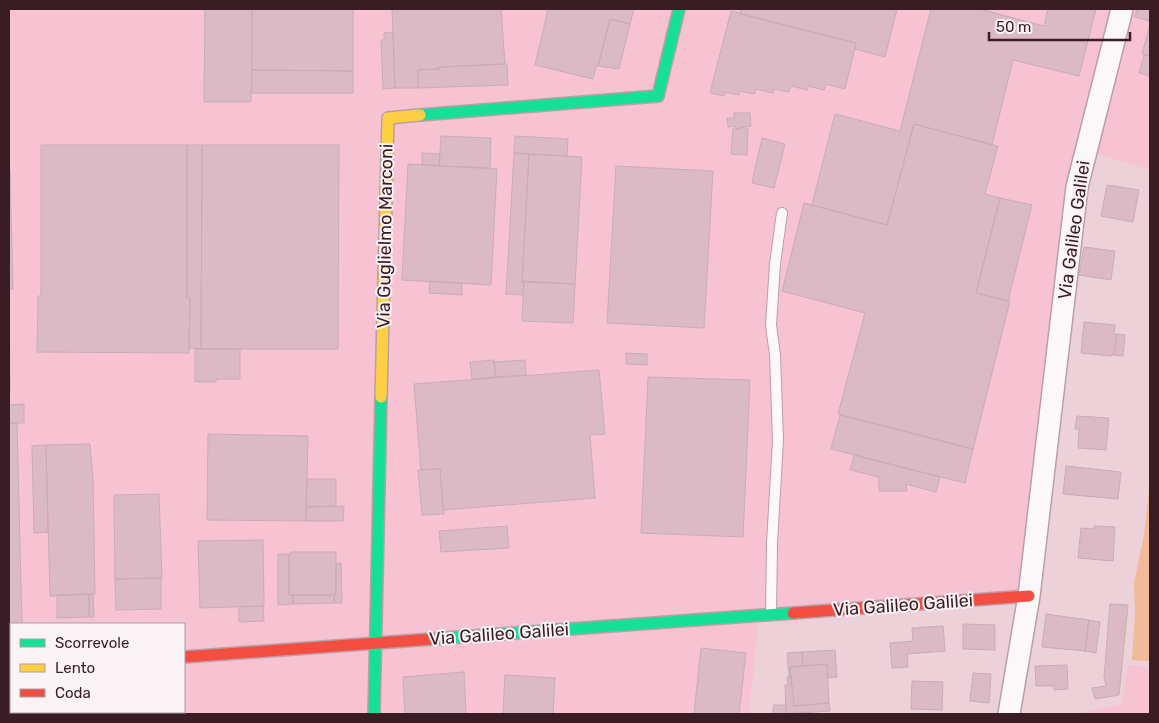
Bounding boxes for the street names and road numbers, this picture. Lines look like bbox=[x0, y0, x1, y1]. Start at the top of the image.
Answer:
street label: Via Guglielmo Marconi bbox=[372, 144, 398, 328]
street label: Via Galileo Galilei bbox=[1053, 159, 1095, 301]
street label: Via Galileo Galilei bbox=[832, 589, 974, 621]
street label: Via Galileo Galilei bbox=[428, 618, 570, 650]

